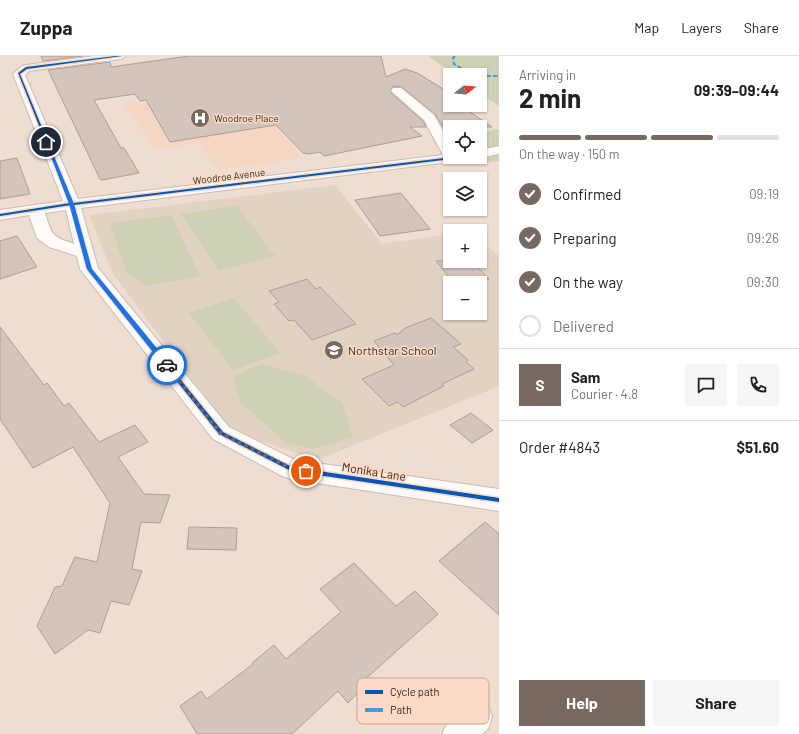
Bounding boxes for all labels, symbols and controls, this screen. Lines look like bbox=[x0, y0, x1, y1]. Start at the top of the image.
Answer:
text: Zuppa bbox=[20, 16, 73, 39]
text: Map bbox=[634, 19, 659, 36]
text: Layers bbox=[681, 19, 722, 36]
text: Share bbox=[744, 19, 779, 36]
text: Arriving in bbox=[519, 67, 576, 83]
north arrow bbox=[443, 68, 487, 112]
map controls bbox=[443, 68, 487, 320]
text: 09:39–09:44 bbox=[694, 81, 779, 99]
text: 2 min bbox=[519, 82, 581, 113]
hospital icon: Woodroe Place bbox=[189, 107, 211, 129]
place label: Woodroe Place bbox=[214, 112, 279, 124]
button: locate bbox=[443, 120, 487, 164]
pin bbox=[29, 125, 63, 159]
icon: home bbox=[35, 131, 57, 153]
text: On the way · 150 m bbox=[519, 146, 620, 162]
street label: Woodroe Avenue bbox=[192, 166, 266, 186]
button: layers bbox=[443, 172, 487, 216]
icon: check bbox=[519, 183, 541, 205]
text: Confirmed bbox=[553, 185, 621, 203]
text: 09:19 bbox=[749, 186, 779, 202]
button: + bbox=[443, 224, 487, 268]
icon: check bbox=[519, 227, 541, 249]
text: Preparing bbox=[553, 229, 617, 247]
text: 09:26 bbox=[747, 230, 779, 246]
icon: check bbox=[519, 271, 541, 293]
text: On the way bbox=[553, 273, 623, 291]
text: 09:30 bbox=[746, 274, 779, 290]
button: − bbox=[443, 276, 487, 320]
text: Delivered bbox=[553, 317, 614, 335]
school or university icon: Northstar School bbox=[323, 339, 345, 361]
place label: Northstar School bbox=[348, 343, 437, 357]
courier bbox=[147, 345, 187, 385]
icon: car bbox=[156, 354, 178, 376]
button: chat bbox=[685, 364, 727, 406]
button: phone bbox=[737, 364, 779, 406]
text: Sam bbox=[571, 368, 600, 386]
text: S bbox=[536, 376, 544, 394]
text: Courier · 4.8 bbox=[571, 386, 638, 402]
text: Order #4843 bbox=[519, 438, 600, 456]
text: $51.60 bbox=[737, 438, 779, 456]
pin bbox=[289, 454, 323, 488]
street label: Monika Lane bbox=[341, 459, 407, 483]
icon: bag bbox=[295, 460, 317, 482]
legend bbox=[357, 678, 489, 724]
button: Help bbox=[519, 680, 645, 726]
button: Share bbox=[653, 680, 779, 726]
text: Cycle path bbox=[390, 685, 440, 698]
text: Path bbox=[390, 703, 412, 716]

